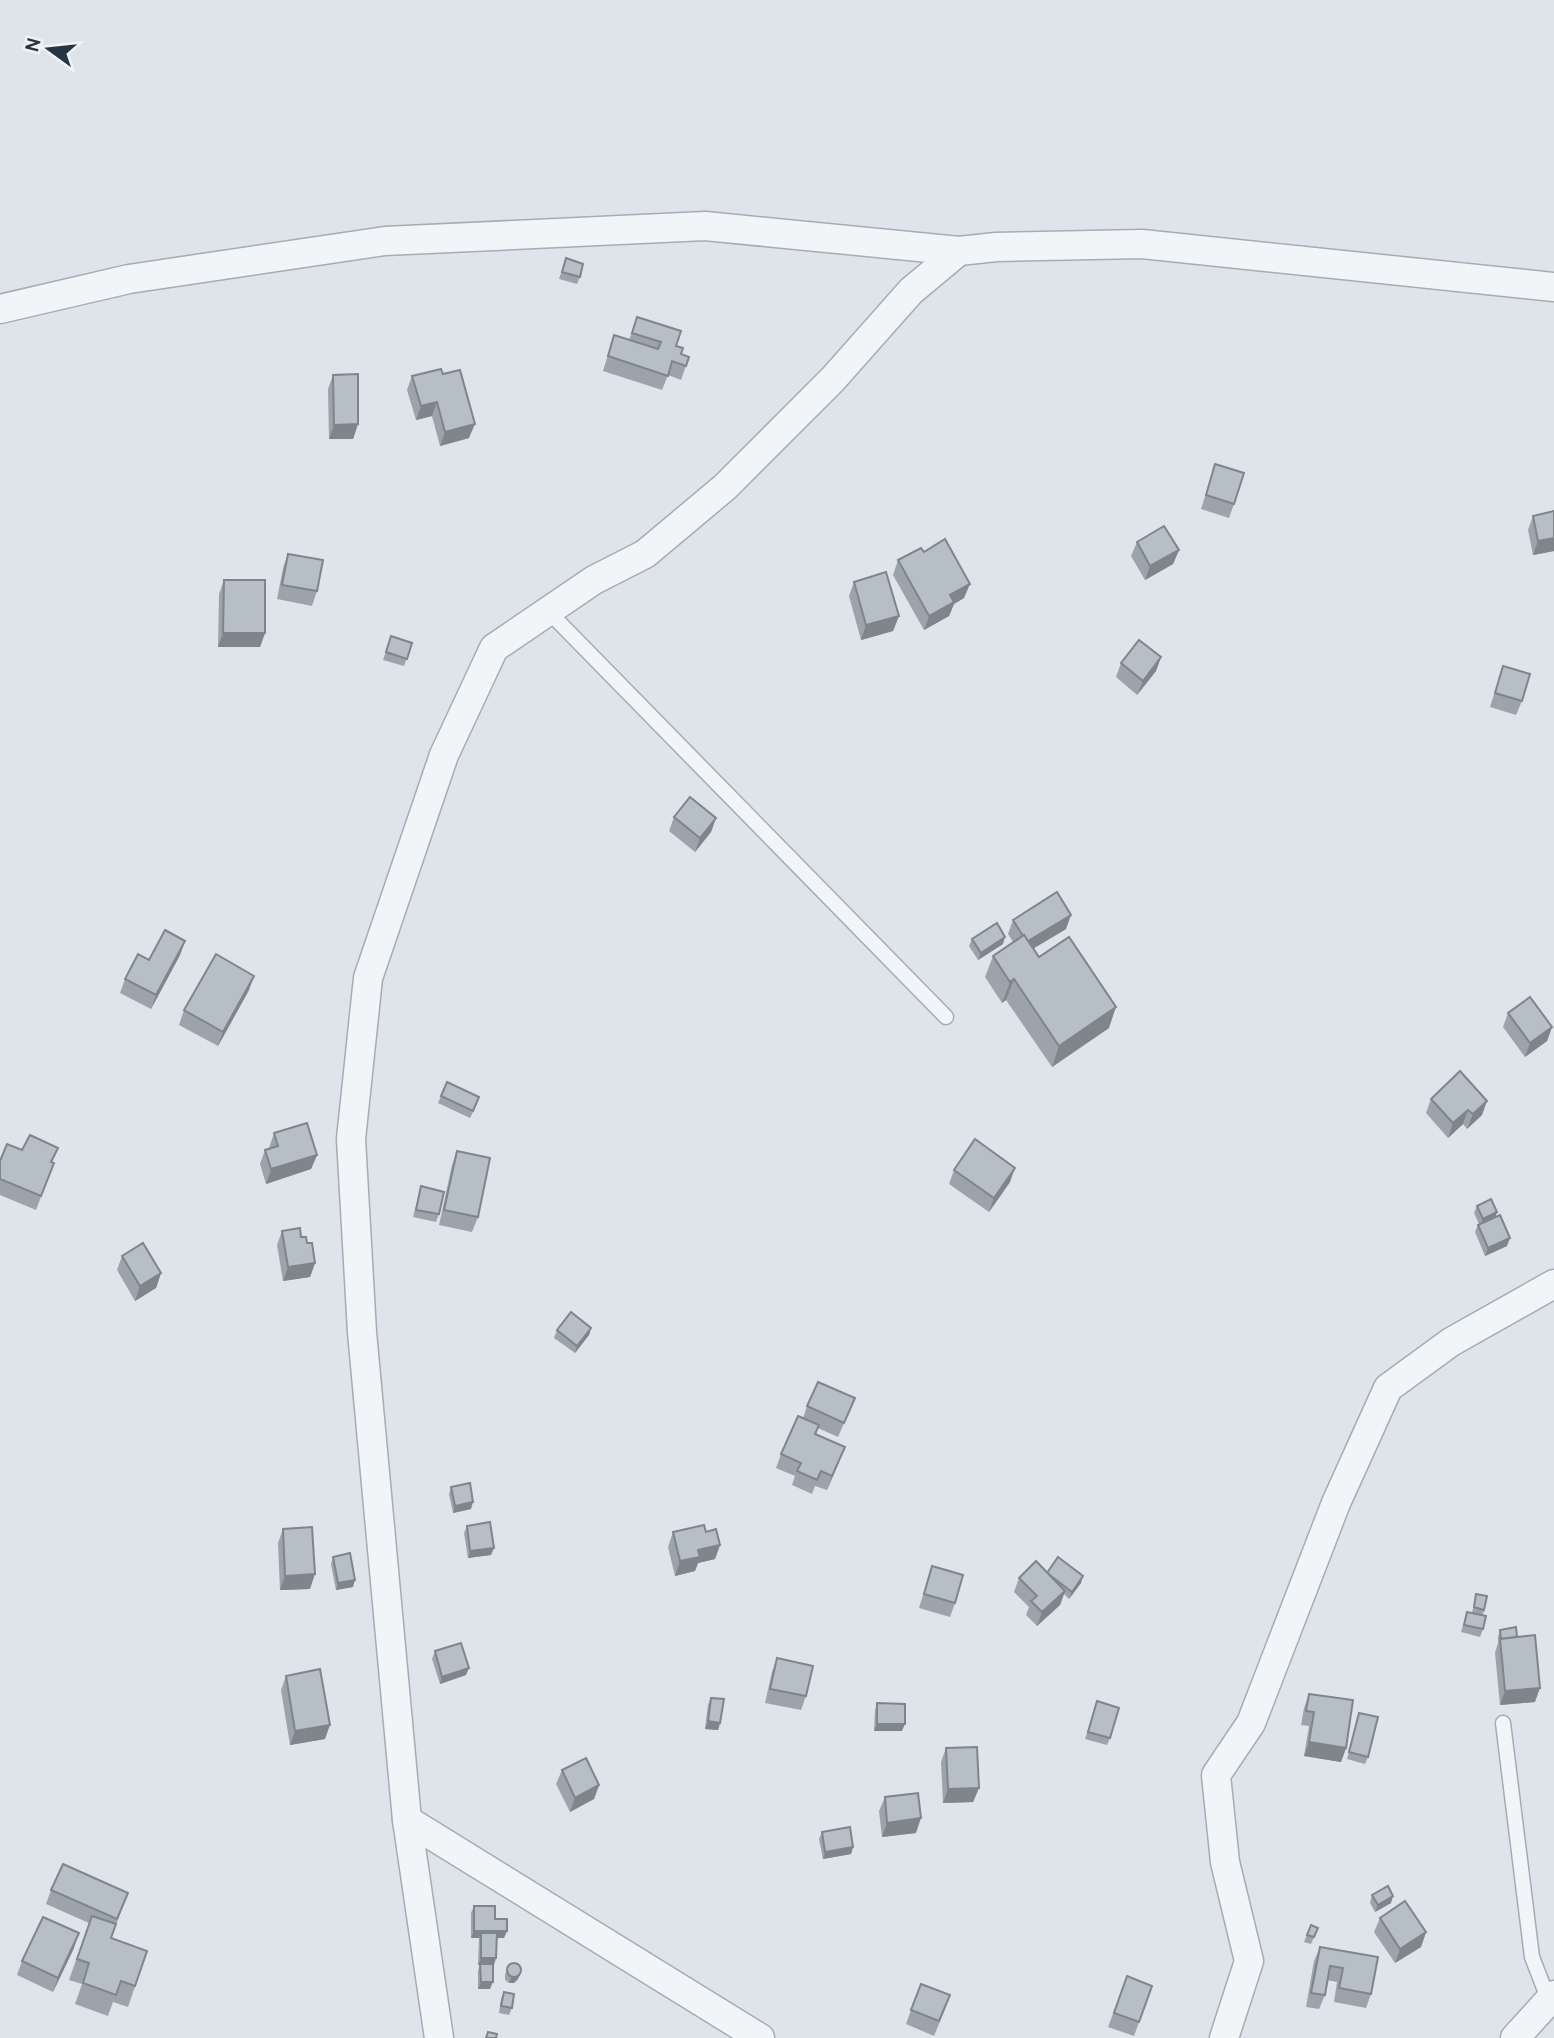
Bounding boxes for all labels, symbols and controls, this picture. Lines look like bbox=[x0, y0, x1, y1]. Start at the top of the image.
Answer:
north arrow bbox=[14, 14, 84, 84]
text: N bbox=[20, 35, 46, 54]

